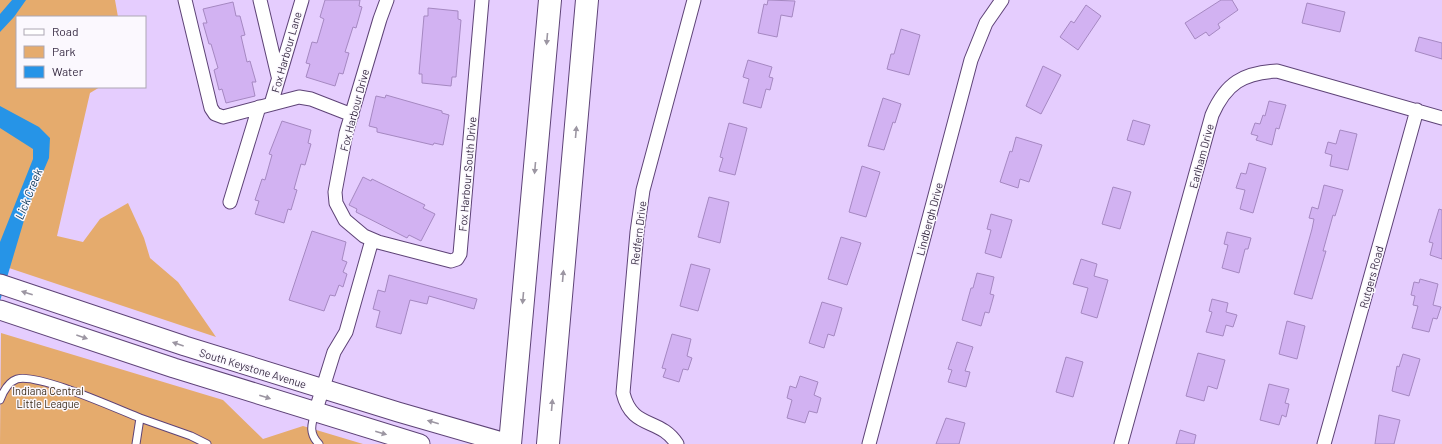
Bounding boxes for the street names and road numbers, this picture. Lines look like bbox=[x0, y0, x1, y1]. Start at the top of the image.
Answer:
street label: Fox Harbour Lane bbox=[268, 10, 304, 94]
street label: Fox Harbour Drive bbox=[337, 67, 371, 152]
street label: Fox Harbour South Drive bbox=[456, 116, 478, 232]
street label: Earlham Drive bbox=[1186, 122, 1216, 190]
street label: Lindbergh Drive bbox=[913, 181, 945, 257]
street label: Redfern Drive bbox=[628, 200, 648, 266]
street label: Rutgers Road bbox=[1356, 244, 1386, 310]
street label: South Keystone Avenue bbox=[198, 345, 308, 391]

